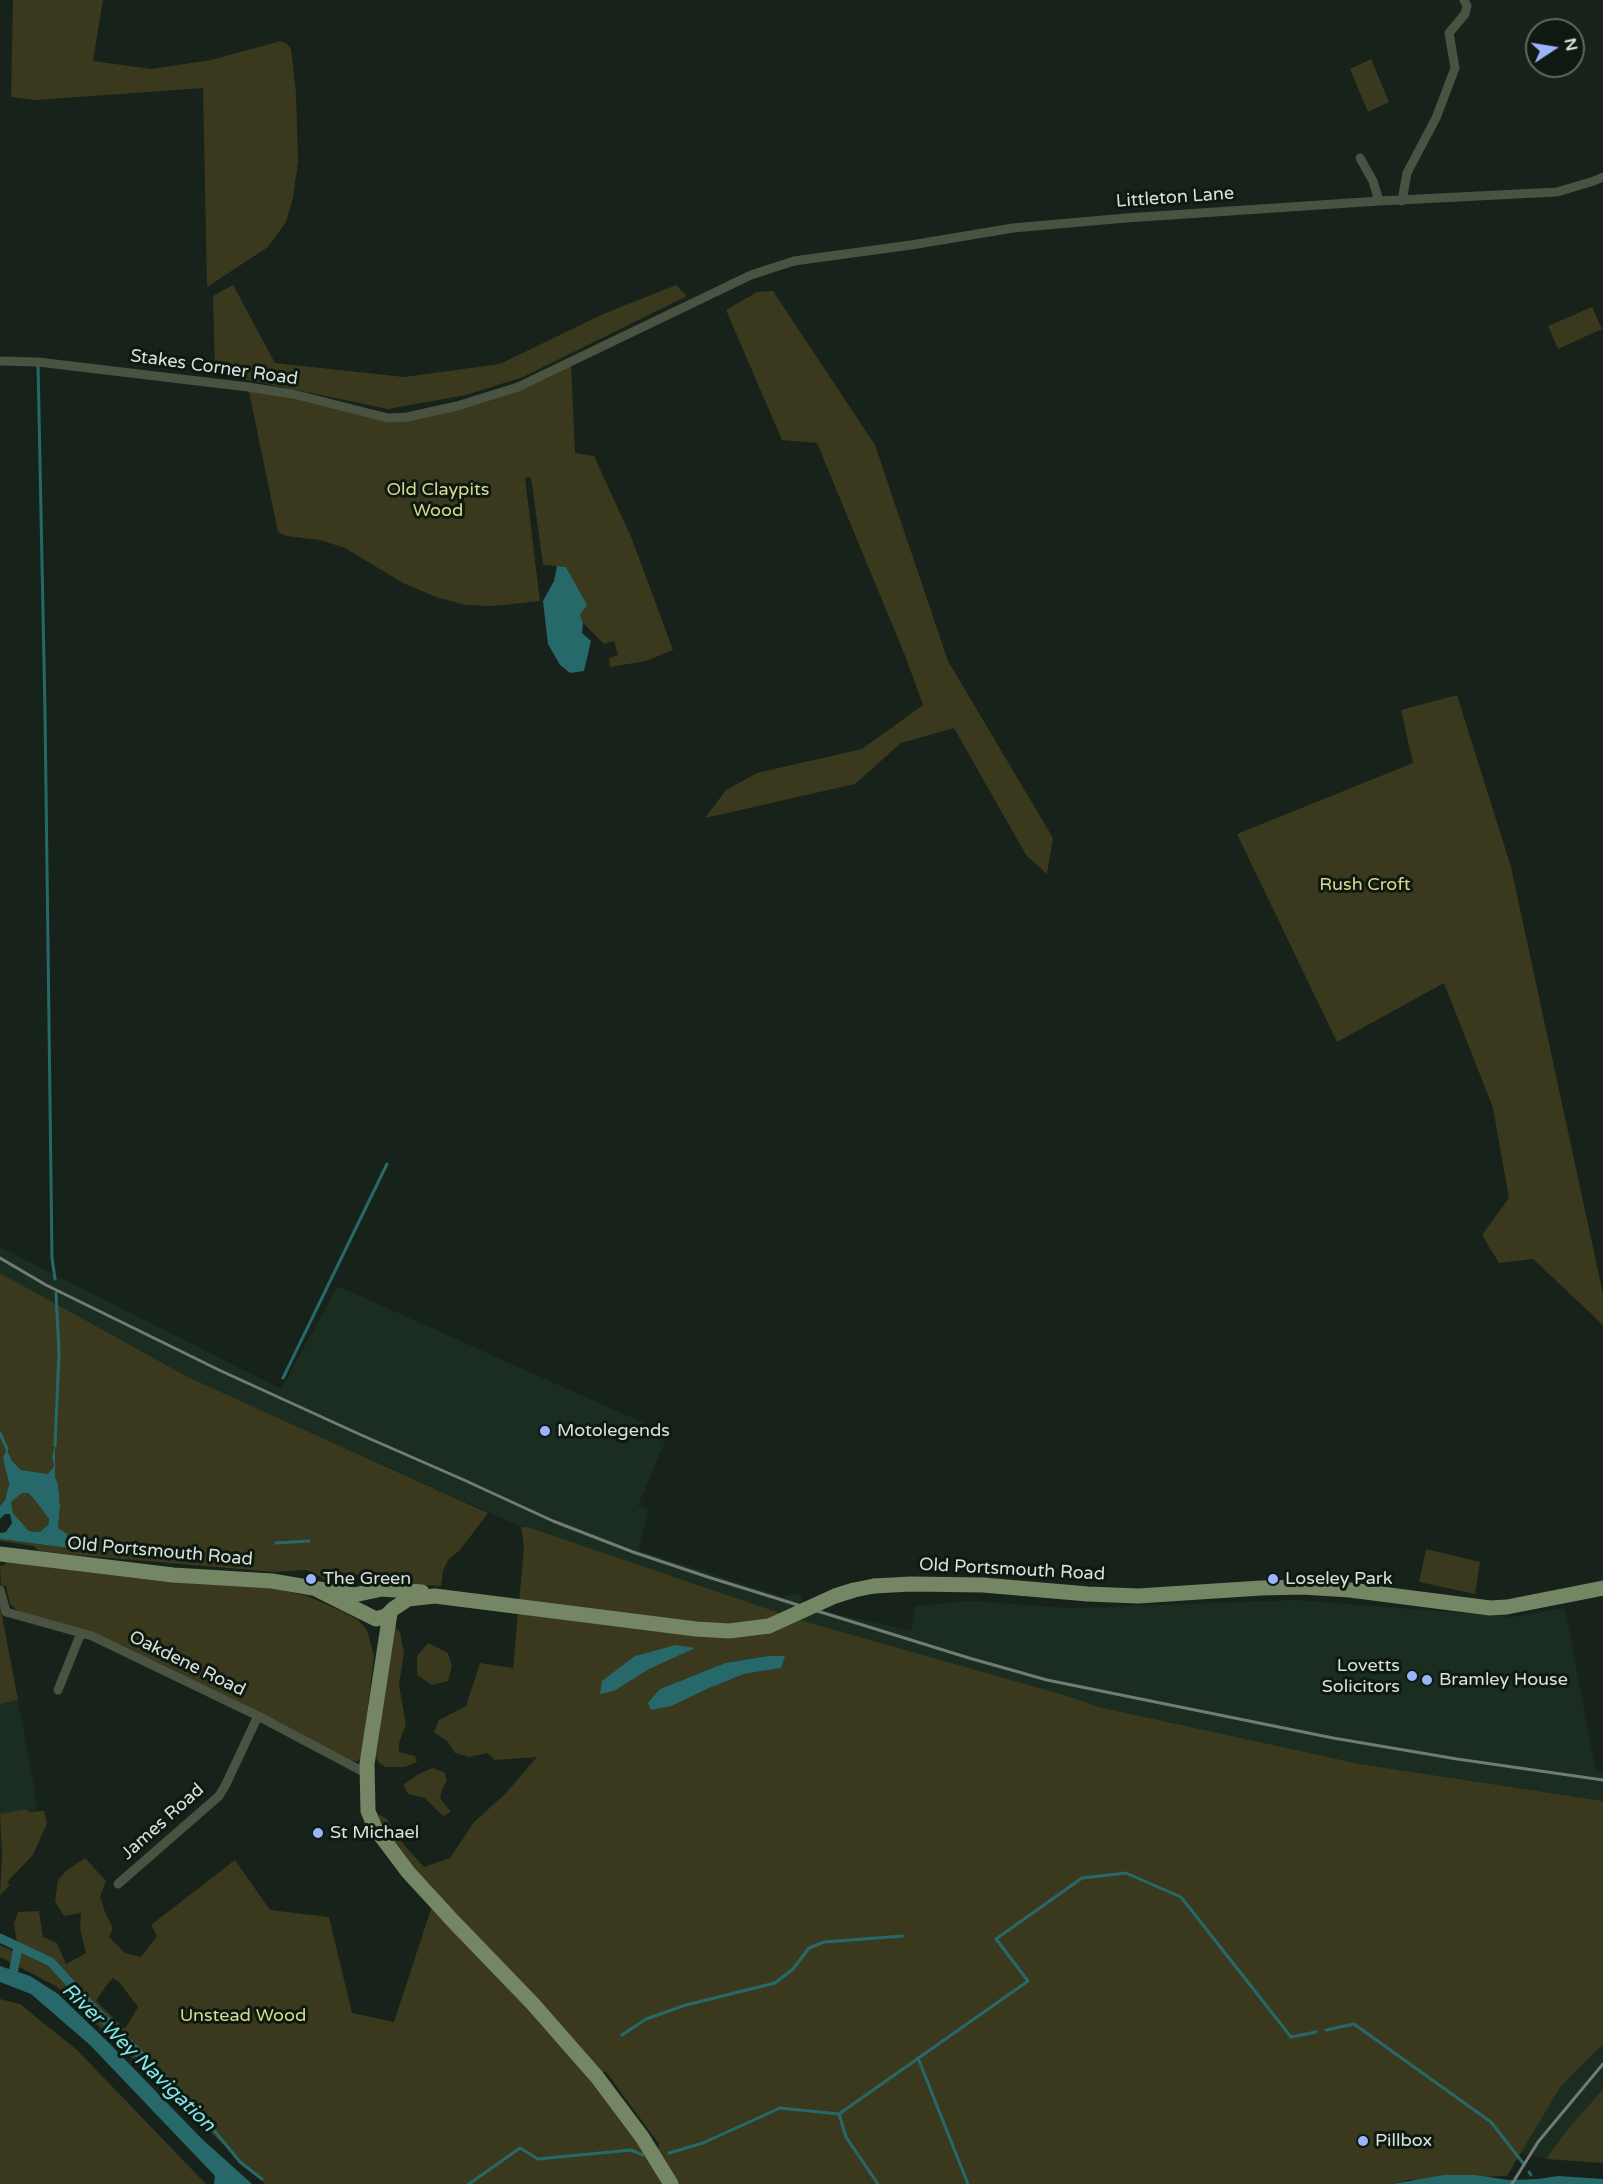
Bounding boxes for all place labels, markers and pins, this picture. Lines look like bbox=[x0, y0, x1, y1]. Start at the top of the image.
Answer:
place label: Motolegends bbox=[557, 1420, 670, 1442]
marker: Motolegends bbox=[538, 1424, 552, 1438]
place label: The Green bbox=[323, 1568, 411, 1590]
place label: Loseley Park bbox=[1285, 1568, 1393, 1590]
marker: The Green bbox=[304, 1572, 318, 1586]
marker: Loseley Park bbox=[1266, 1572, 1280, 1586]
place label: Lovetts Solicitors bbox=[1322, 1655, 1400, 1698]
marker: Lovetts Solicitors bbox=[1405, 1669, 1419, 1683]
place label: Bramley House bbox=[1439, 1669, 1568, 1691]
marker: Bramley House bbox=[1420, 1673, 1434, 1687]
place label: St Michael bbox=[330, 1822, 419, 1844]
marker: St Michael bbox=[311, 1826, 325, 1840]
place label: Pillbox bbox=[1375, 2130, 1432, 2152]
marker: Pillbox bbox=[1356, 2134, 1370, 2148]

